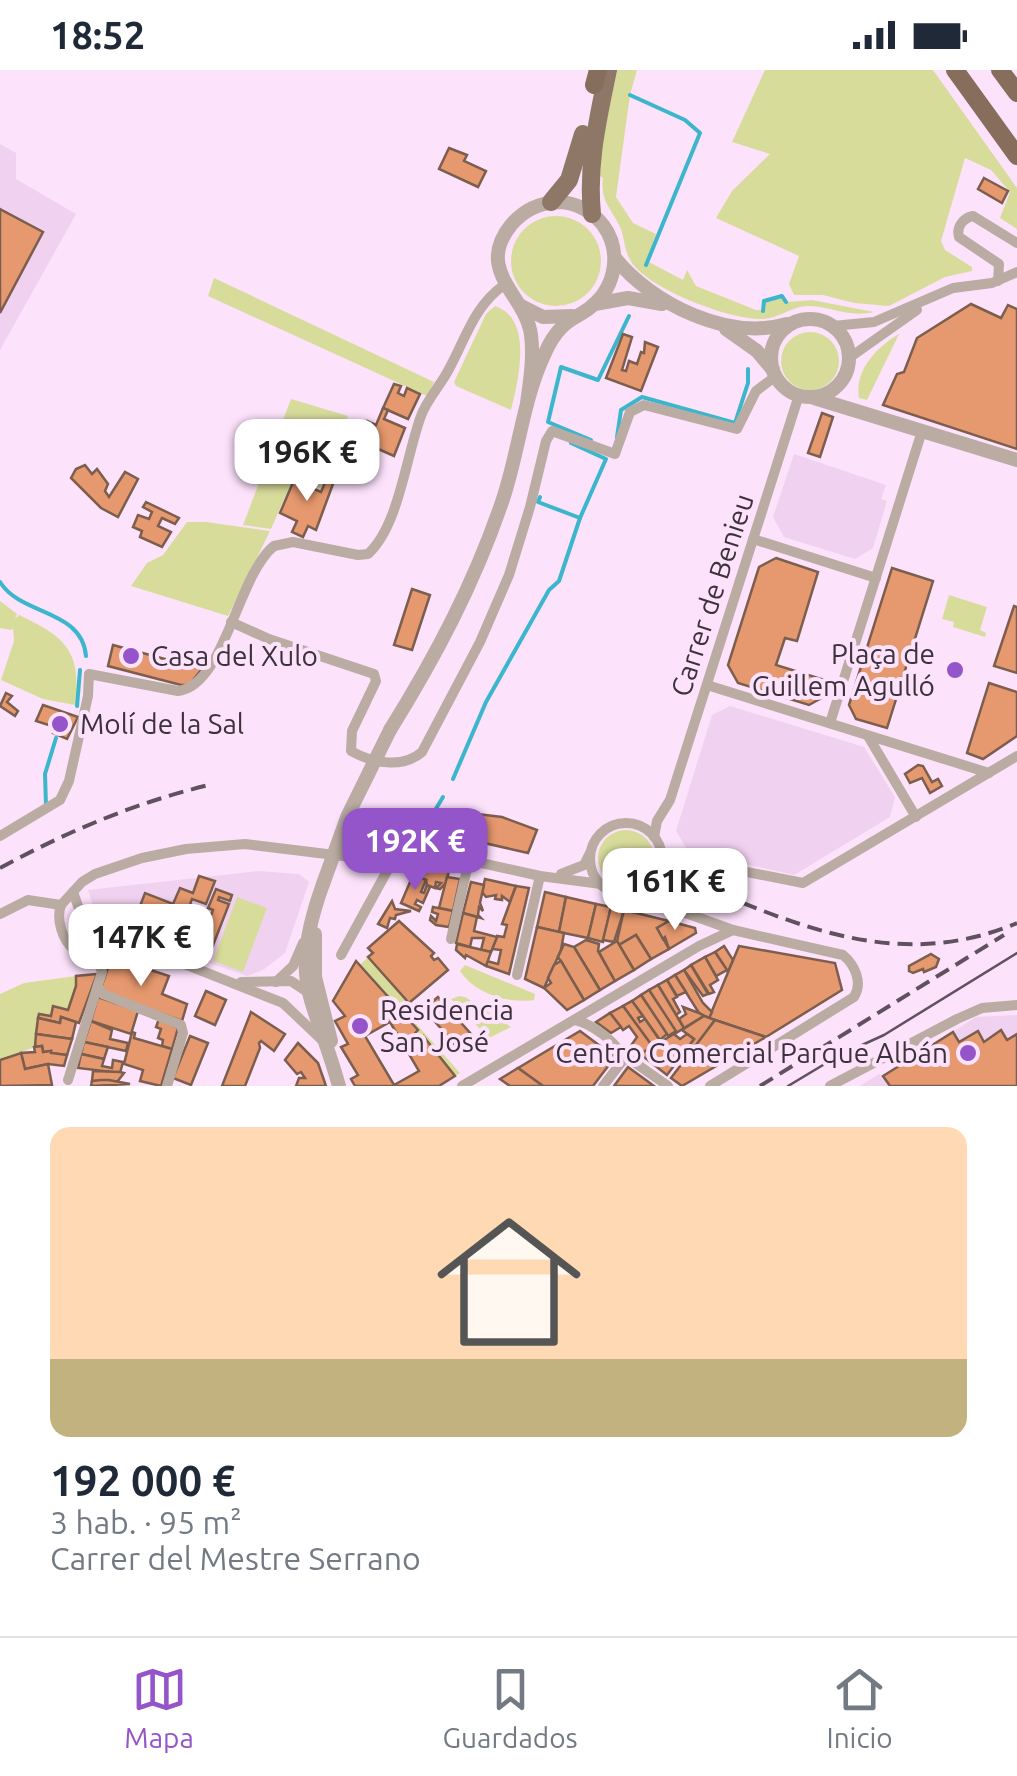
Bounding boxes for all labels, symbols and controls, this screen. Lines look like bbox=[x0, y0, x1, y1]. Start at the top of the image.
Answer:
text: 18:52 bbox=[50, 14, 145, 56]
pin: 196K € bbox=[226, 419, 388, 504]
text: 196K € bbox=[256, 433, 358, 469]
street label: Carrer de Benieu bbox=[664, 490, 759, 700]
place label: Plaça de Guillem Agulló bbox=[752, 638, 935, 701]
place label: Casa del Xulo bbox=[151, 640, 318, 671]
marker: Casa del Xulo bbox=[120, 645, 142, 667]
marker: Plaça de Guillem Agulló bbox=[944, 659, 966, 681]
place label: Molí de la Sal bbox=[80, 708, 244, 739]
marker: Molí de la Sal bbox=[49, 713, 71, 735]
pin: 192K € bbox=[334, 808, 496, 893]
text: 192K € bbox=[364, 822, 466, 858]
pin: 161K € bbox=[594, 848, 756, 933]
text: 161K € bbox=[624, 862, 726, 898]
pin: 147K € bbox=[60, 904, 222, 989]
text: 147K € bbox=[90, 918, 192, 954]
place label: Residencia San José bbox=[380, 994, 514, 1057]
marker: Residencia San José bbox=[349, 1015, 371, 1037]
place label: Centro Comercial Parque Albán bbox=[555, 1037, 948, 1068]
marker: Centro Comercial Parque Albán bbox=[957, 1042, 979, 1064]
icon: home bbox=[419, 1192, 599, 1372]
text: 192 000 € bbox=[50, 1457, 236, 1504]
text: 3 hab. · 95 m² bbox=[50, 1504, 242, 1540]
text: Carrer del Mestre Serrano bbox=[50, 1540, 421, 1576]
tab: Mapa bbox=[124, 1662, 194, 1753]
tab: Guardados bbox=[443, 1662, 578, 1753]
tab: Inicio bbox=[826, 1662, 893, 1753]

